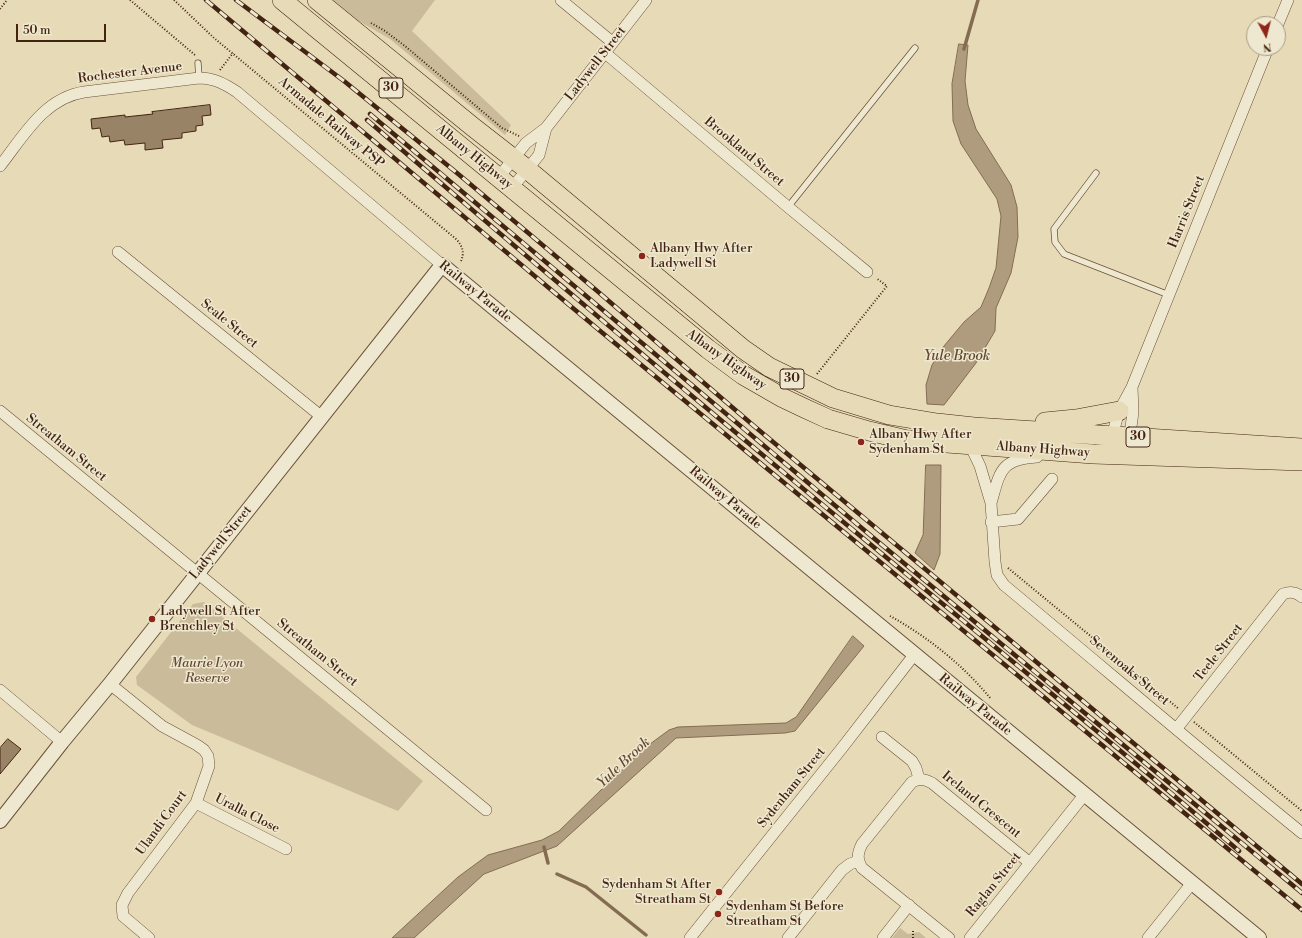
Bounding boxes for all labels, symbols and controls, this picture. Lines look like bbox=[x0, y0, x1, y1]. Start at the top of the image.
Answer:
scale bar bbox=[18, 16, 108, 42]
north arrow bbox=[1246, 16, 1286, 56]
text: 50 m bbox=[23, 23, 51, 38]
street label: Ladywell Street bbox=[562, 24, 630, 104]
text: N bbox=[1262, 39, 1273, 54]
street label: Rochester Avenue bbox=[77, 59, 183, 87]
street label: Armadale Railway PSP bbox=[275, 74, 387, 172]
road number: 30 bbox=[379, 78, 403, 98]
street label: Brookland Street bbox=[701, 114, 787, 190]
street label: Albany Highway bbox=[432, 121, 516, 193]
street label: Harris Street bbox=[1165, 174, 1209, 250]
place label: Albany Hwy After Ladywell St bbox=[650, 241, 752, 272]
marker: Albany Hwy After Ladywell St bbox=[637, 251, 647, 261]
street label: Railway Parade bbox=[435, 258, 515, 326]
street label: Seale Street bbox=[197, 296, 261, 352]
street label: Albany Highway bbox=[683, 327, 769, 393]
water label: Yule Brook bbox=[924, 349, 990, 365]
road number: 30 bbox=[780, 369, 804, 389]
street label: Streatham Street bbox=[23, 411, 109, 485]
place label: Albany Hwy After Sydenham St bbox=[869, 427, 971, 458]
road number: 30 bbox=[1126, 427, 1150, 447]
marker: Albany Hwy After Sydenham St bbox=[856, 437, 866, 447]
street label: Albany Highway bbox=[995, 439, 1091, 461]
street label: Railway Parade bbox=[686, 463, 764, 533]
street label: Ladywell Street bbox=[187, 503, 255, 583]
place label: Ladywell St After Brenchley St bbox=[160, 604, 260, 635]
marker: Ladywell St After Brenchley St bbox=[147, 614, 157, 624]
street label: Streatham Street bbox=[274, 616, 360, 690]
street label: Teele Street bbox=[1191, 621, 1247, 685]
street label: Sevenoaks Street bbox=[1086, 633, 1172, 709]
park label: Maurie Lyon Reserve bbox=[171, 656, 243, 687]
street label: Railway Parade bbox=[935, 671, 1015, 739]
water label: Yule Brook bbox=[594, 734, 654, 792]
street label: Sydenham Street bbox=[755, 745, 829, 831]
street label: Ireland Crescent bbox=[938, 768, 1024, 842]
street label: Ulandi Court bbox=[133, 788, 191, 858]
street label: Uralla Close bbox=[212, 791, 282, 837]
street label: Raglan Street bbox=[963, 849, 1025, 921]
place label: Sydenham St After Streatham St bbox=[602, 877, 711, 908]
marker: Sydenham St After Streatham St bbox=[714, 887, 724, 897]
place label: Sydenham St Before Streatham St bbox=[726, 899, 844, 930]
marker: Sydenham St Before Streatham St bbox=[713, 909, 723, 919]

